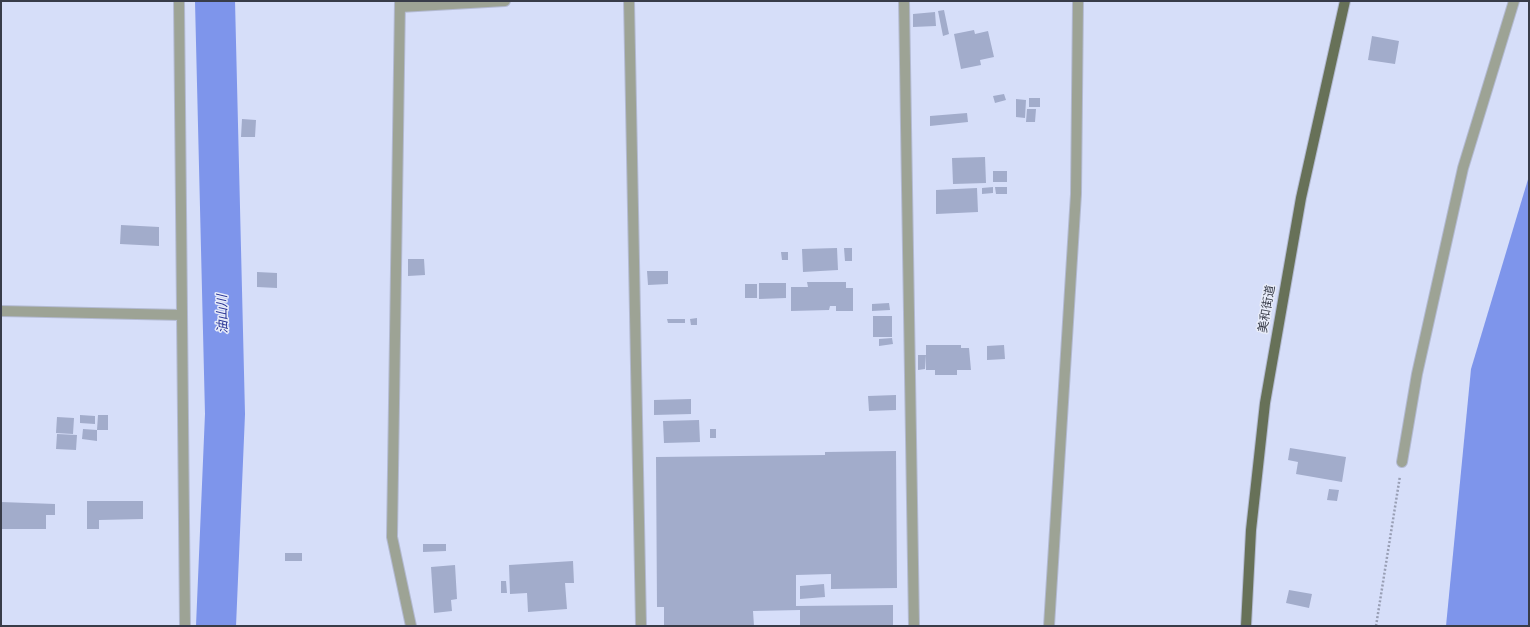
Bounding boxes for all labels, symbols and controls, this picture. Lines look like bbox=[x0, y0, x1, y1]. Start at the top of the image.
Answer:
street label: 美和街道 bbox=[1256, 284, 1278, 334]
water label: 油山川 bbox=[215, 294, 231, 334]

